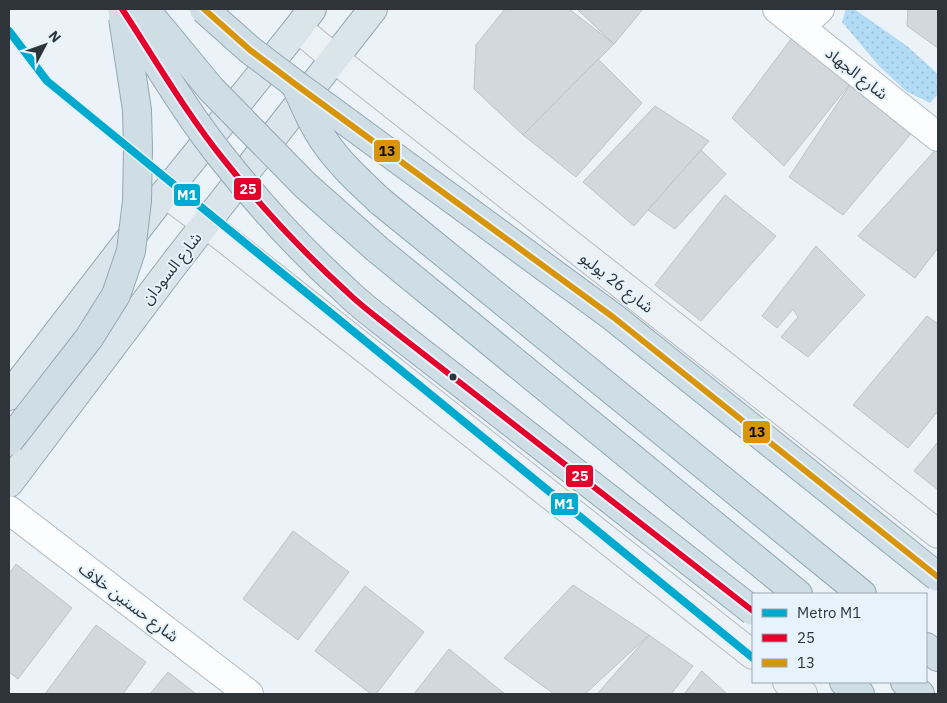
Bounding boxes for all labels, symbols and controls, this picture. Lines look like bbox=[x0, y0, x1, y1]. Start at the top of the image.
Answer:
north arrow bbox=[20, 20, 70, 70]
text: N bbox=[45, 27, 65, 46]
street label: شارع الجهاد bbox=[820, 42, 892, 106]
line badge: 13 bbox=[373, 139, 401, 163]
text: 13 bbox=[379, 142, 395, 160]
line badge: 25 bbox=[233, 177, 262, 201]
text: 25 bbox=[240, 180, 256, 198]
line badge: M1 bbox=[173, 183, 201, 207]
text: M1 bbox=[177, 186, 198, 204]
street label: شارع السودان bbox=[136, 228, 208, 310]
street label: شارع 26 يوليو bbox=[574, 247, 658, 319]
unlabelled marker bbox=[448, 372, 458, 382]
line badge: 13 bbox=[742, 420, 771, 444]
text: 13 bbox=[749, 423, 765, 441]
line badge: 25 bbox=[565, 464, 594, 488]
text: 25 bbox=[572, 467, 588, 485]
line badge: M1 bbox=[550, 492, 579, 516]
text: M1 bbox=[554, 495, 575, 513]
street label: شارع حسنين خلاف bbox=[73, 558, 183, 648]
legend bbox=[752, 593, 927, 683]
text: Metro M1 bbox=[797, 603, 861, 622]
text: 25 bbox=[797, 628, 815, 647]
text: 13 bbox=[797, 653, 815, 672]

